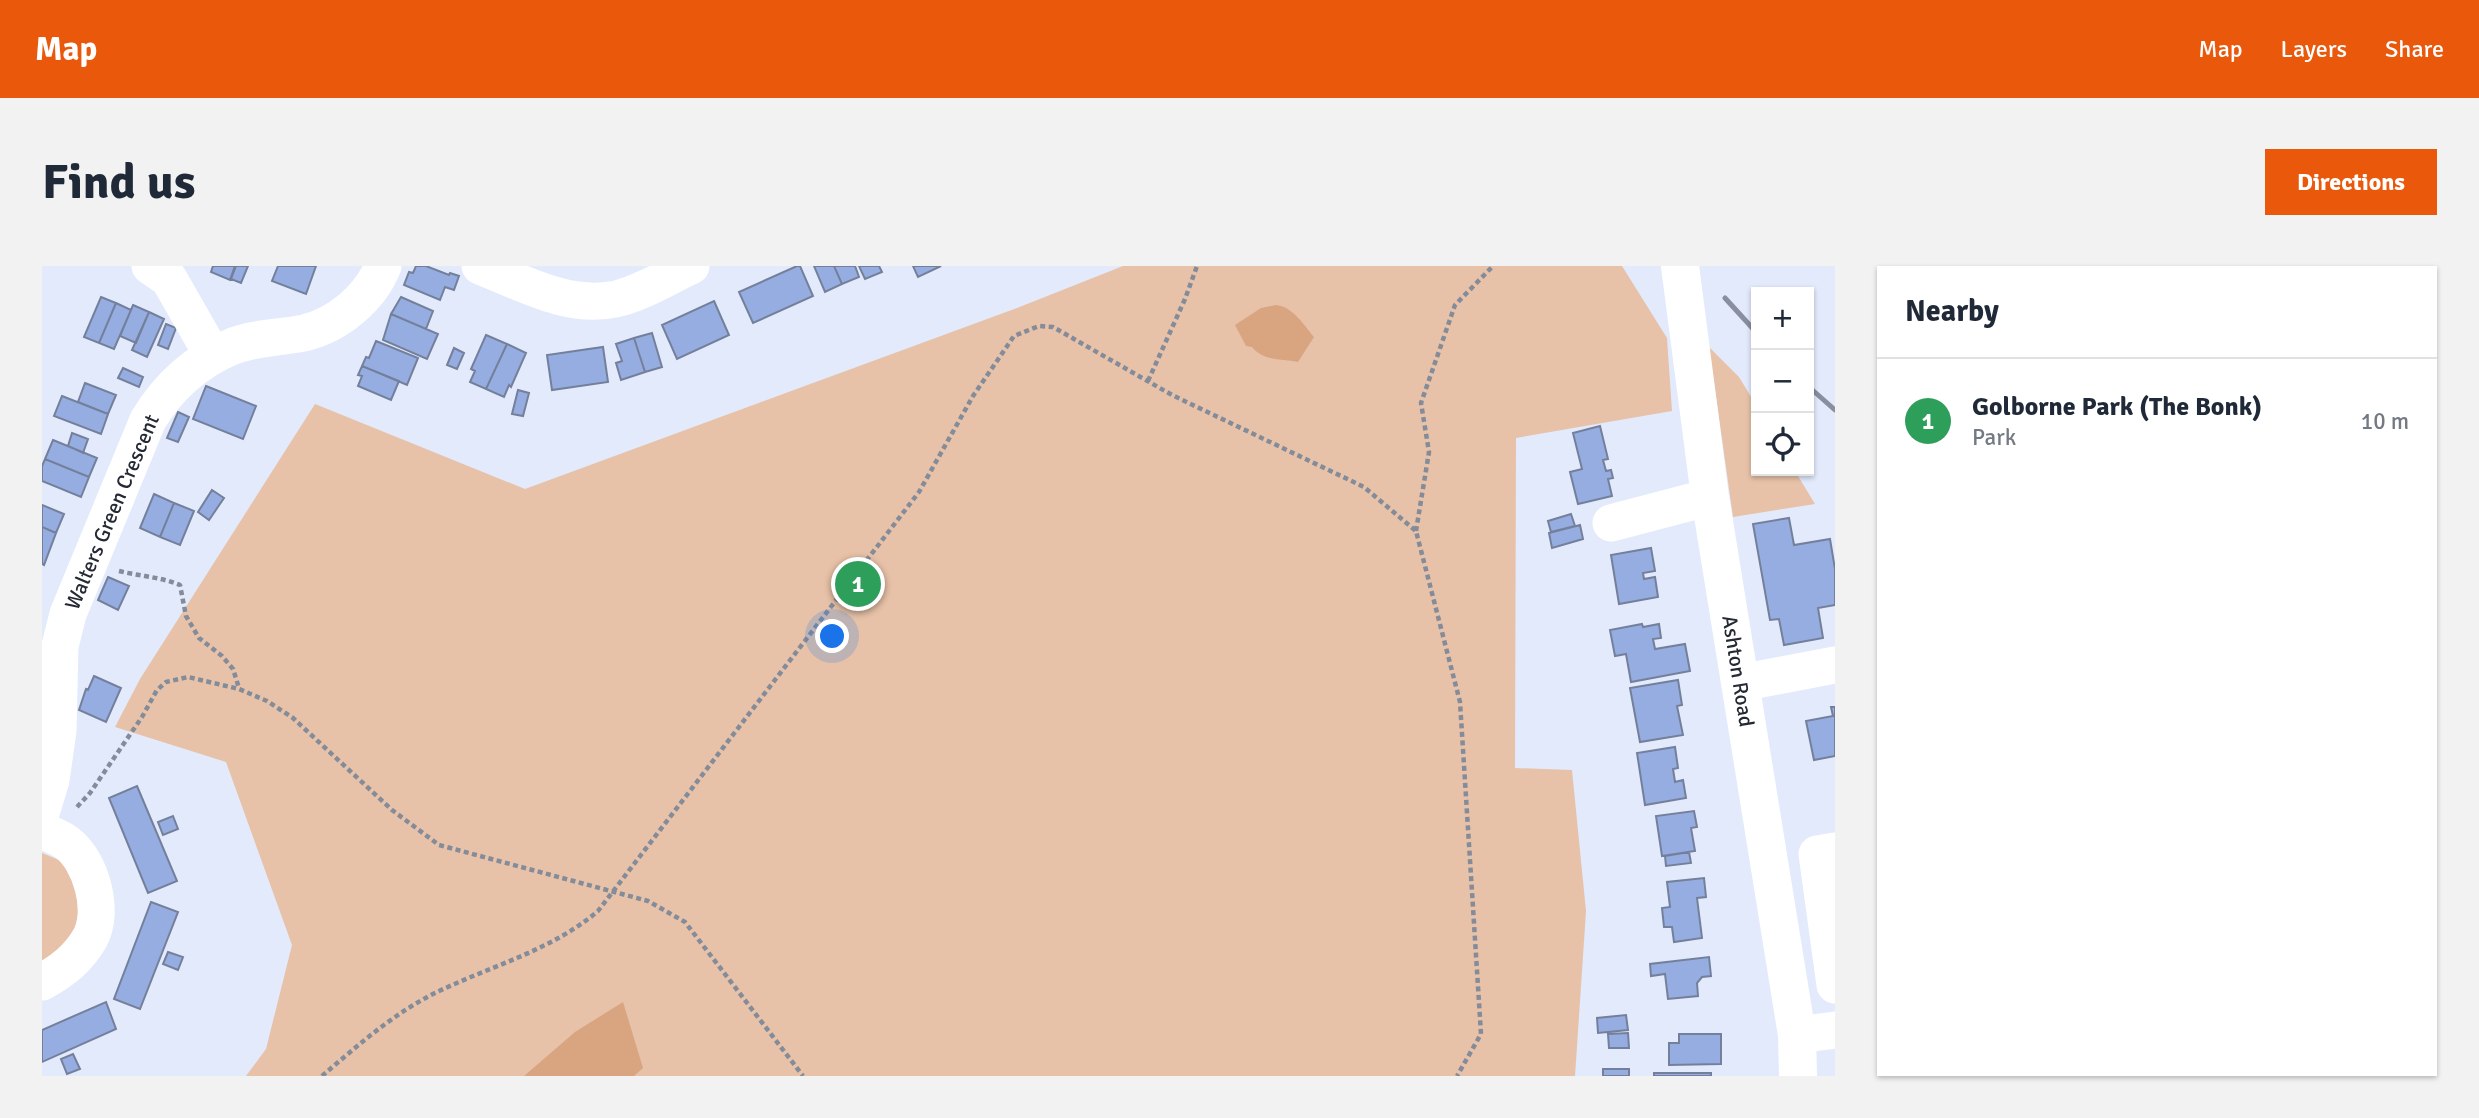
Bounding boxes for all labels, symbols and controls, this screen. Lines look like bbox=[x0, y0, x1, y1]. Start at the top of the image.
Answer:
text: Map bbox=[35, 29, 97, 70]
text: Map bbox=[2198, 34, 2243, 64]
text: Layers bbox=[2281, 34, 2347, 64]
text: Share bbox=[2385, 34, 2444, 64]
button: Directions bbox=[2265, 149, 2437, 215]
text: Find us bbox=[42, 152, 195, 212]
map controls bbox=[1751, 287, 1814, 476]
button: + bbox=[1751, 287, 1814, 350]
text: Nearby bbox=[1905, 293, 1999, 330]
button: − bbox=[1751, 350, 1814, 413]
text: Golborne Park (The Bonk) bbox=[1972, 391, 2262, 423]
text: 1 bbox=[1922, 407, 1934, 436]
text: 10 m bbox=[2361, 407, 2409, 436]
street label: Walters Green Crescent bbox=[59, 410, 165, 614]
button: locate bbox=[1751, 413, 1814, 476]
text: Park bbox=[1972, 423, 2016, 452]
pin: 1 bbox=[835, 558, 881, 610]
street label: Ashton Road bbox=[1716, 613, 1760, 729]
your location bbox=[815, 619, 849, 653]

